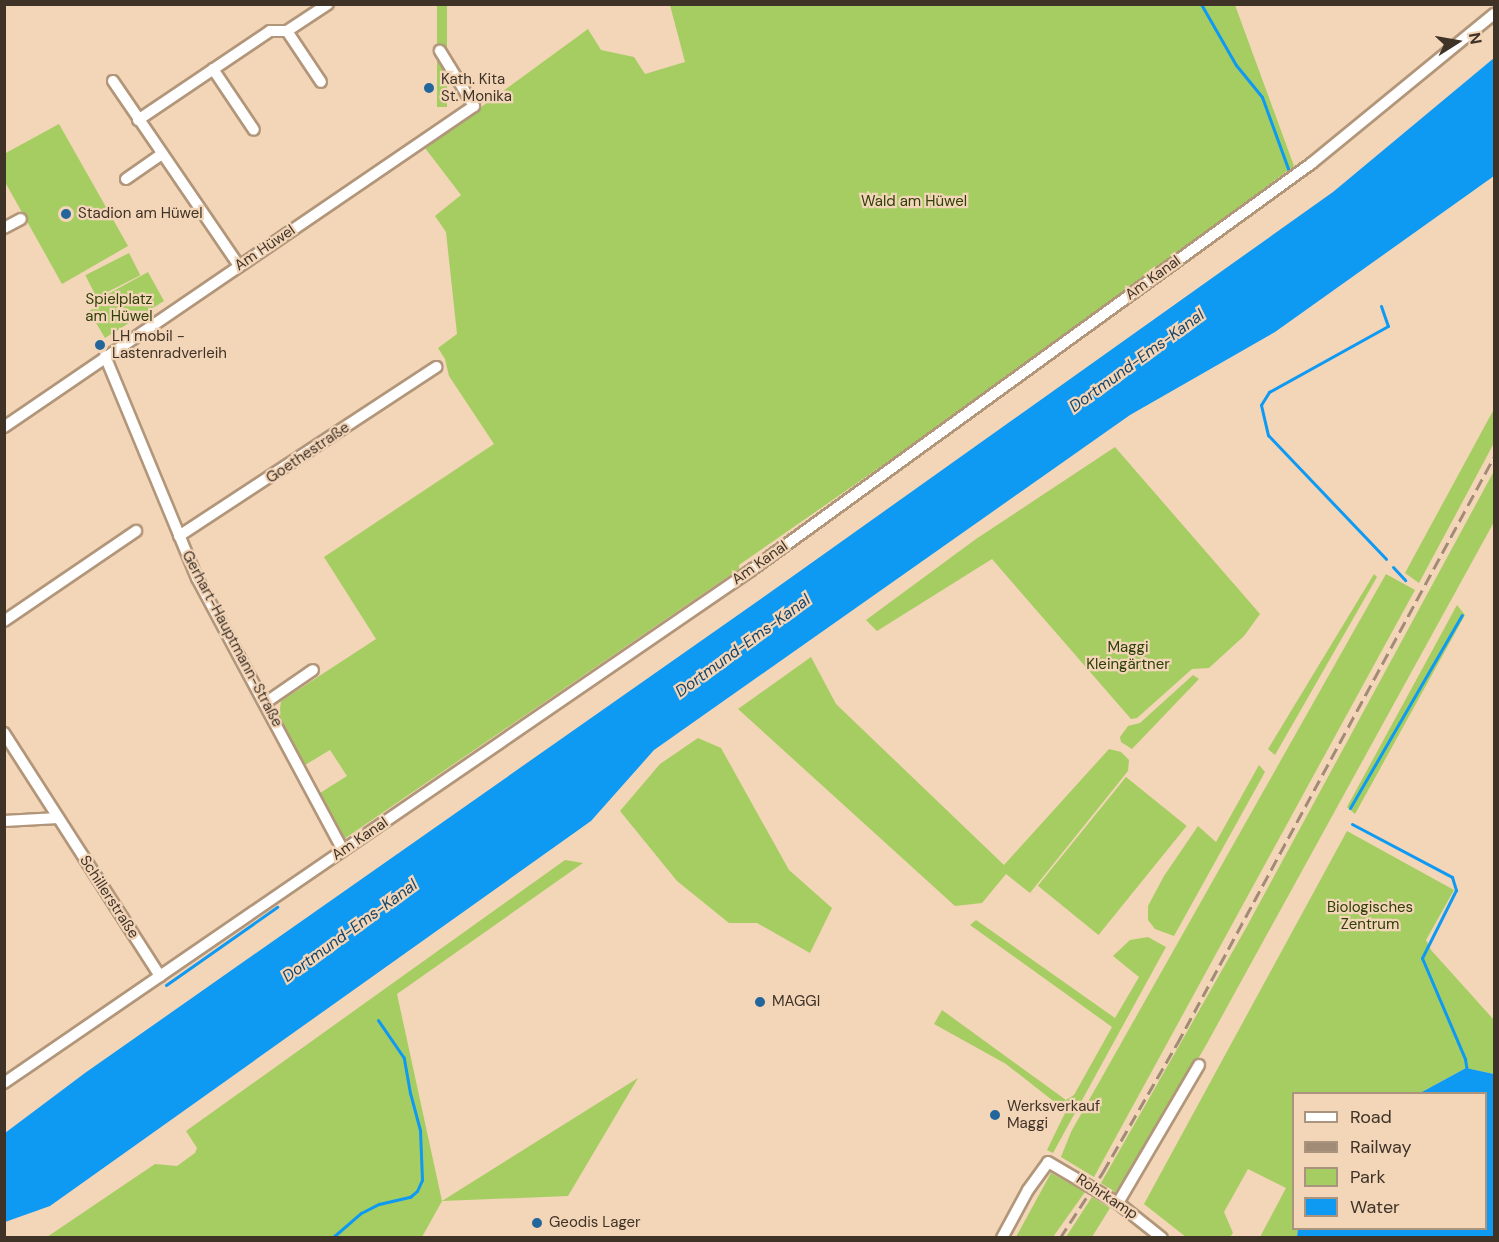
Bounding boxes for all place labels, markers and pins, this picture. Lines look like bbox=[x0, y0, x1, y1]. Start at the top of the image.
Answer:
place label: Kath. Kita St. Monika bbox=[441, 70, 512, 105]
marker: Kath. Kita St. Monika bbox=[422, 81, 436, 95]
place label: Stadion am Hüwel bbox=[78, 205, 203, 223]
marker: Stadion am Hüwel bbox=[59, 207, 73, 221]
place label: LH mobil - Lastenradverleih bbox=[112, 327, 227, 362]
marker: LH mobil - Lastenradverleih bbox=[93, 338, 107, 352]
place label: MAGGI bbox=[772, 993, 820, 1011]
marker: MAGGI bbox=[753, 995, 767, 1009]
place label: Werksverkauf Maggi bbox=[1007, 1097, 1100, 1132]
marker: Werksverkauf Maggi bbox=[988, 1108, 1002, 1122]
place label: Geodis Lager bbox=[549, 1214, 641, 1232]
marker: Geodis Lager bbox=[530, 1216, 544, 1230]

